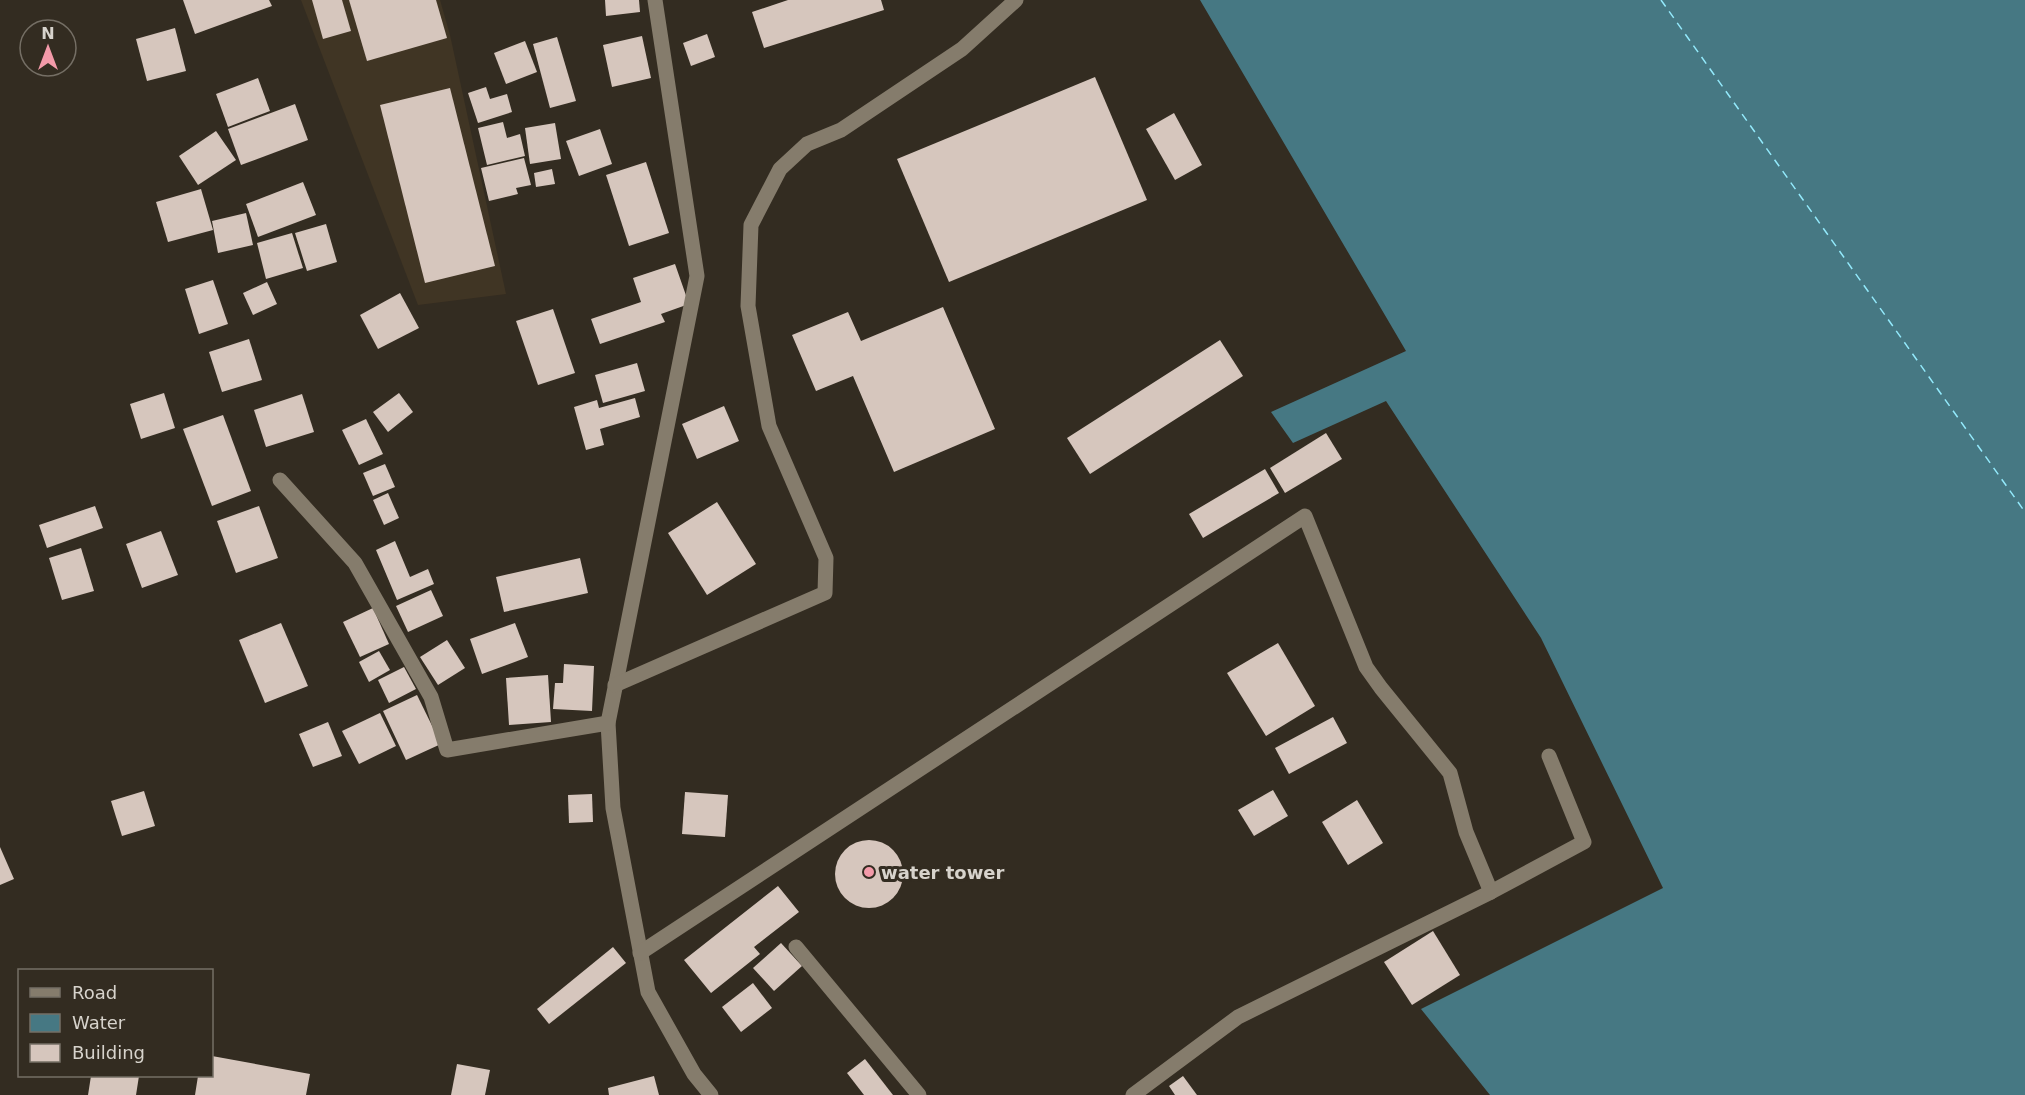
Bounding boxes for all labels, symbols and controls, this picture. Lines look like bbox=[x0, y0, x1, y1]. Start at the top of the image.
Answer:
north arrow bbox=[18, 18, 78, 78]
text: N bbox=[41, 24, 55, 43]
place label: water tower bbox=[881, 862, 1005, 883]
marker: water tower bbox=[862, 865, 876, 879]
legend bbox=[18, 969, 213, 1077]
text: Road bbox=[72, 982, 117, 1003]
text: Water bbox=[72, 1012, 126, 1033]
text: Building bbox=[72, 1042, 145, 1063]

